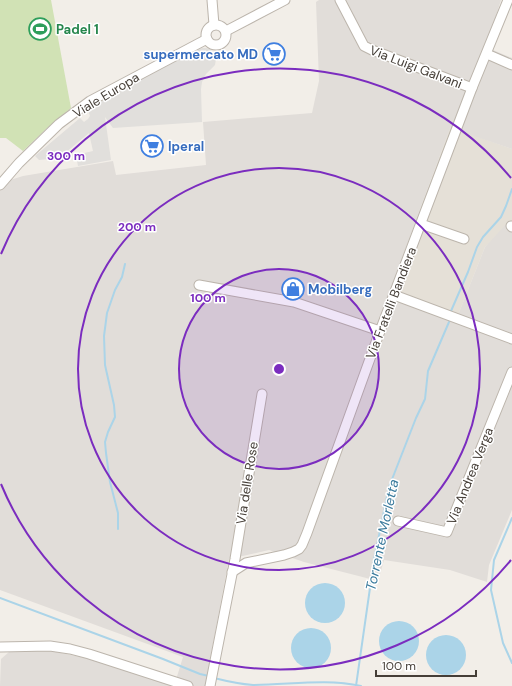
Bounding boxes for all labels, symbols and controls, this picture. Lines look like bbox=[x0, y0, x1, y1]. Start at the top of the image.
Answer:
sports icon: Padel 1 bbox=[27, 16, 53, 42]
place label: Padel 1 bbox=[56, 21, 99, 38]
supermarket icon: supermercato MD bbox=[261, 41, 287, 67]
street label: Via Luigi Galvani bbox=[367, 42, 465, 92]
place label: supermercato MD bbox=[144, 46, 258, 63]
street label: Viale Europa bbox=[70, 68, 142, 122]
supermarket icon: Iperal bbox=[139, 133, 165, 159]
place label: Iperal bbox=[168, 138, 204, 155]
text: 300 m bbox=[47, 148, 85, 164]
text: 200 m bbox=[118, 219, 156, 235]
street label: Via Fratelli Bandiera bbox=[362, 245, 420, 361]
shop icon: Mobilberg bbox=[280, 276, 306, 302]
place label: Mobilberg bbox=[308, 281, 372, 298]
text: 100 m bbox=[190, 290, 226, 306]
centre of rings bbox=[272, 362, 286, 376]
street label: Via Andrea Verga bbox=[443, 425, 497, 527]
street label: Via delle Rose bbox=[232, 440, 262, 526]
water label: Torrente Morletta bbox=[361, 477, 403, 592]
scale bar bbox=[376, 652, 476, 678]
text: 100 m bbox=[382, 658, 416, 674]

